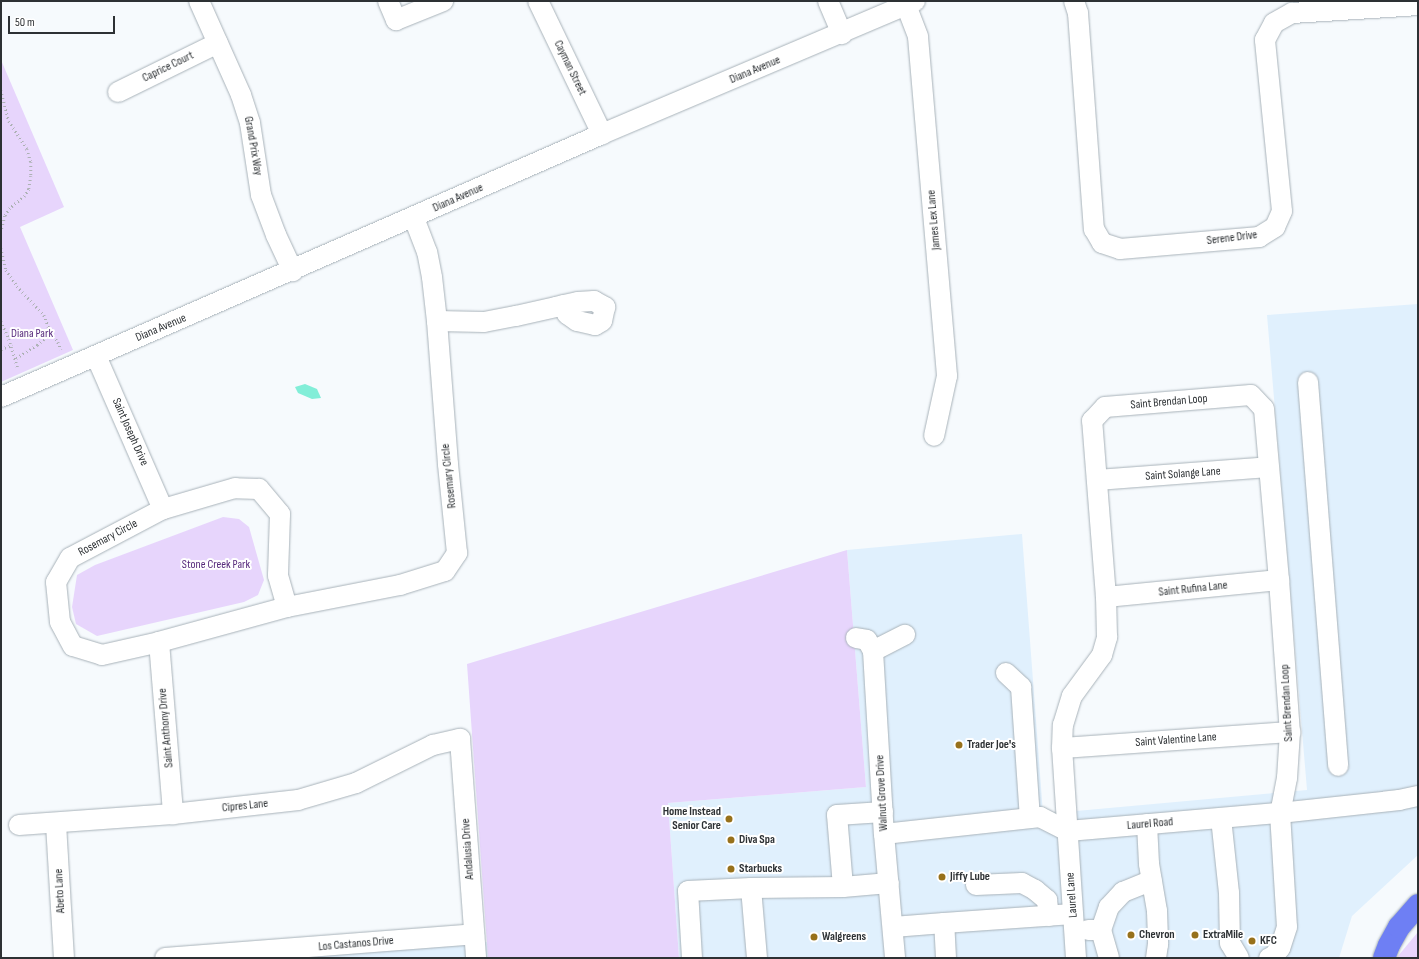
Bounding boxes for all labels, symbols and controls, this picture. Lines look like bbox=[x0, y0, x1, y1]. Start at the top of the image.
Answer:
scale bar bbox=[10, 8, 117, 34]
text: 50 m bbox=[15, 15, 35, 30]
street label: Cayman Street bbox=[550, 38, 590, 98]
street label: Caprice Court bbox=[140, 48, 196, 86]
street label: Diana Avenue bbox=[727, 53, 783, 87]
street label: Grand Prix Way bbox=[241, 115, 265, 177]
street label: Diana Avenue bbox=[431, 180, 485, 216]
street label: James Lex Lane bbox=[924, 189, 944, 251]
street label: Serene Drive bbox=[1206, 228, 1258, 248]
street label: Diana Avenue bbox=[133, 311, 189, 345]
park label: Diana Park bbox=[11, 327, 53, 341]
street label: Saint Brendan Loop bbox=[1130, 391, 1208, 413]
street label: Saint Joseph Drive bbox=[109, 396, 151, 468]
street label: Rosemary Circle bbox=[438, 443, 460, 509]
street label: Saint Solange Lane bbox=[1145, 464, 1221, 484]
street label: Rosemary Circle bbox=[76, 516, 140, 560]
park label: Stone Creek Park bbox=[182, 558, 250, 572]
street label: Saint Rufina Lane bbox=[1158, 578, 1228, 600]
street label: Saint Brendan Loop bbox=[1278, 664, 1296, 742]
street label: Saint Anthony Drive bbox=[155, 688, 177, 768]
street label: Saint Valentine Lane bbox=[1135, 730, 1217, 750]
place label: Trader Joe's bbox=[967, 738, 1016, 752]
marker: Trader Joe's bbox=[954, 740, 964, 750]
street label: Walnut Grove Drive bbox=[873, 754, 891, 832]
street label: Cipres Lane bbox=[221, 796, 269, 816]
place label: Home Instead Senior Care bbox=[663, 805, 721, 833]
marker: Home Instead Senior Care bbox=[724, 814, 734, 824]
street label: Laurel Road bbox=[1126, 815, 1174, 833]
street label: Andalusia Drive bbox=[459, 818, 477, 880]
place label: Diva Spa bbox=[739, 833, 775, 847]
marker: Diva Spa bbox=[726, 835, 736, 845]
place label: Starbucks bbox=[739, 862, 782, 876]
marker: Starbucks bbox=[726, 864, 736, 874]
street label: Abeto Lane bbox=[52, 868, 68, 914]
place label: Jiffy Lube bbox=[950, 870, 990, 884]
marker: Jiffy Lube bbox=[937, 872, 947, 882]
street label: Laurel Lane bbox=[1063, 872, 1081, 918]
place label: Chevron bbox=[1139, 928, 1175, 942]
place label: ExtraMile bbox=[1203, 928, 1243, 942]
place label: Walgreens bbox=[822, 930, 866, 944]
marker: Chevron bbox=[1126, 930, 1136, 940]
marker: ExtraMile bbox=[1190, 930, 1200, 940]
marker: Walgreens bbox=[809, 932, 819, 942]
street label: Los Castanos Drive bbox=[318, 934, 394, 954]
place label: KFC bbox=[1260, 934, 1277, 948]
marker: KFC bbox=[1247, 936, 1257, 946]

